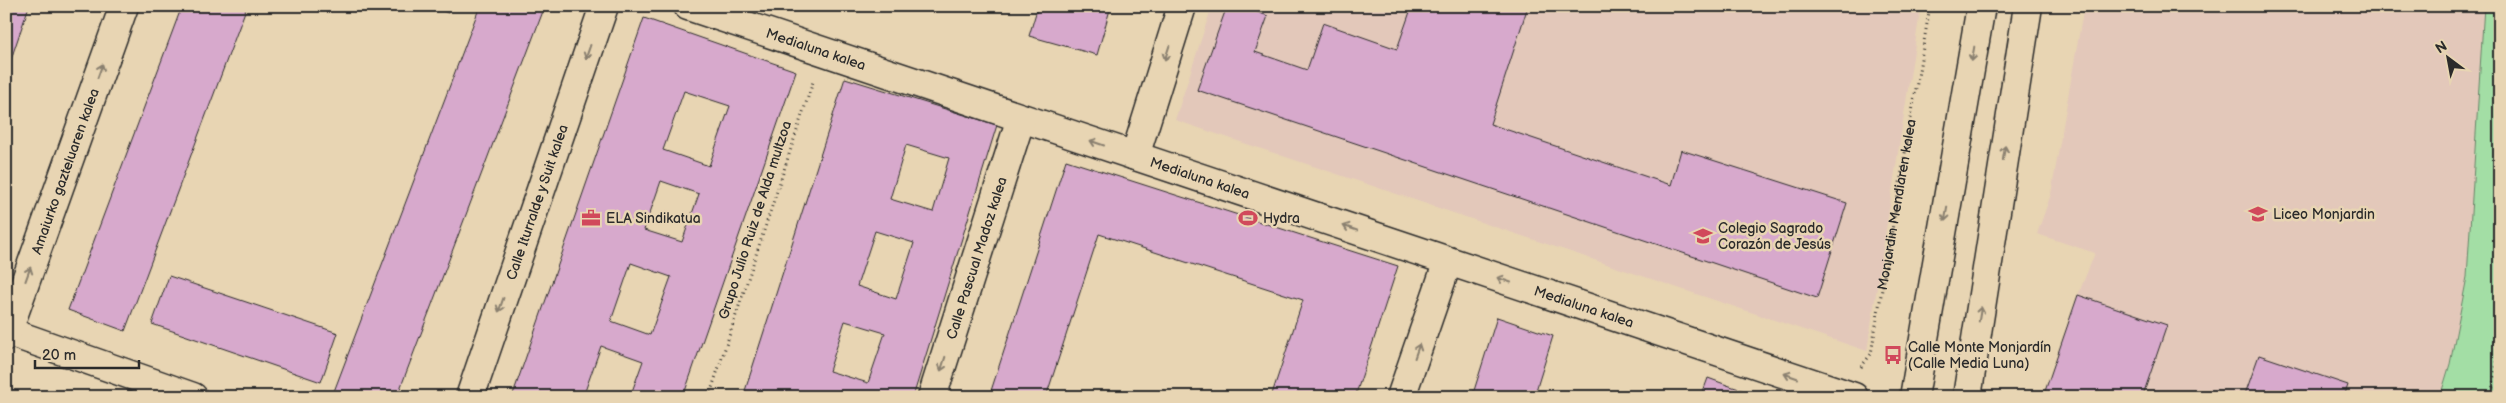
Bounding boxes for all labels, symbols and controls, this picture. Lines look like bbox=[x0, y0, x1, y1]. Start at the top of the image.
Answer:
street label: Medialuna kalea bbox=[764, 24, 868, 74]
north arrow bbox=[2424, 32, 2474, 82]
text: N bbox=[2432, 37, 2450, 57]
one-way arrow bbox=[583, 44, 593, 60]
one-way arrow bbox=[1162, 44, 1172, 60]
one-way arrow bbox=[1968, 46, 1978, 62]
one-way arrow bbox=[96, 64, 105, 80]
street label: Amaiurko gazteluaren kalea bbox=[27, 86, 102, 256]
street label: Monjardin Mendiaren kalea bbox=[1873, 118, 1919, 291]
street label: Grupo Julio Ruiz de Alda multzoa bbox=[715, 119, 795, 321]
street label: Calle Iturralde y Suit kalea bbox=[502, 122, 571, 282]
one-way arrow bbox=[1089, 138, 1105, 147]
one-way arrow bbox=[2000, 146, 2010, 162]
street label: Medialuna kalea bbox=[1148, 153, 1252, 202]
street label: Calle Pascual Madoz kalea bbox=[942, 174, 1010, 341]
school or university icon: Liceo Monjardin bbox=[2247, 203, 2269, 225]
one-way arrow bbox=[1940, 206, 1950, 222]
place label: Liceo Monjardin bbox=[2273, 206, 2375, 223]
office icon: ELA Sindikatua bbox=[580, 207, 602, 229]
sports icon: Hydra bbox=[1237, 207, 1259, 229]
place label: ELA Sindikatua bbox=[606, 210, 701, 227]
place label: Hydra bbox=[1263, 210, 1300, 227]
place label: Colegio Sagrado Corazón de Jesús bbox=[1718, 220, 1831, 253]
one-way arrow bbox=[1343, 223, 1358, 232]
school or university icon: Colegio Sagrado Corazón de Jesús bbox=[1692, 225, 1714, 247]
one-way arrow bbox=[24, 267, 33, 282]
one-way arrow bbox=[1497, 275, 1513, 284]
street label: Medialuna kalea bbox=[1532, 282, 1636, 331]
one-way arrow bbox=[496, 297, 505, 312]
one-way arrow bbox=[1975, 306, 1985, 322]
scale bar bbox=[35, 338, 139, 370]
place label: Calle Monte Monjardín (Calle Media Luna) bbox=[1908, 339, 2051, 372]
one-way arrow bbox=[1413, 343, 1422, 359]
bus stop icon: Calle Monte Monjardín (Calle Media Luna) bbox=[1882, 344, 1904, 366]
text: 20 m bbox=[42, 346, 76, 365]
one-way arrow bbox=[937, 356, 947, 372]
one-way arrow bbox=[1784, 371, 1799, 380]

